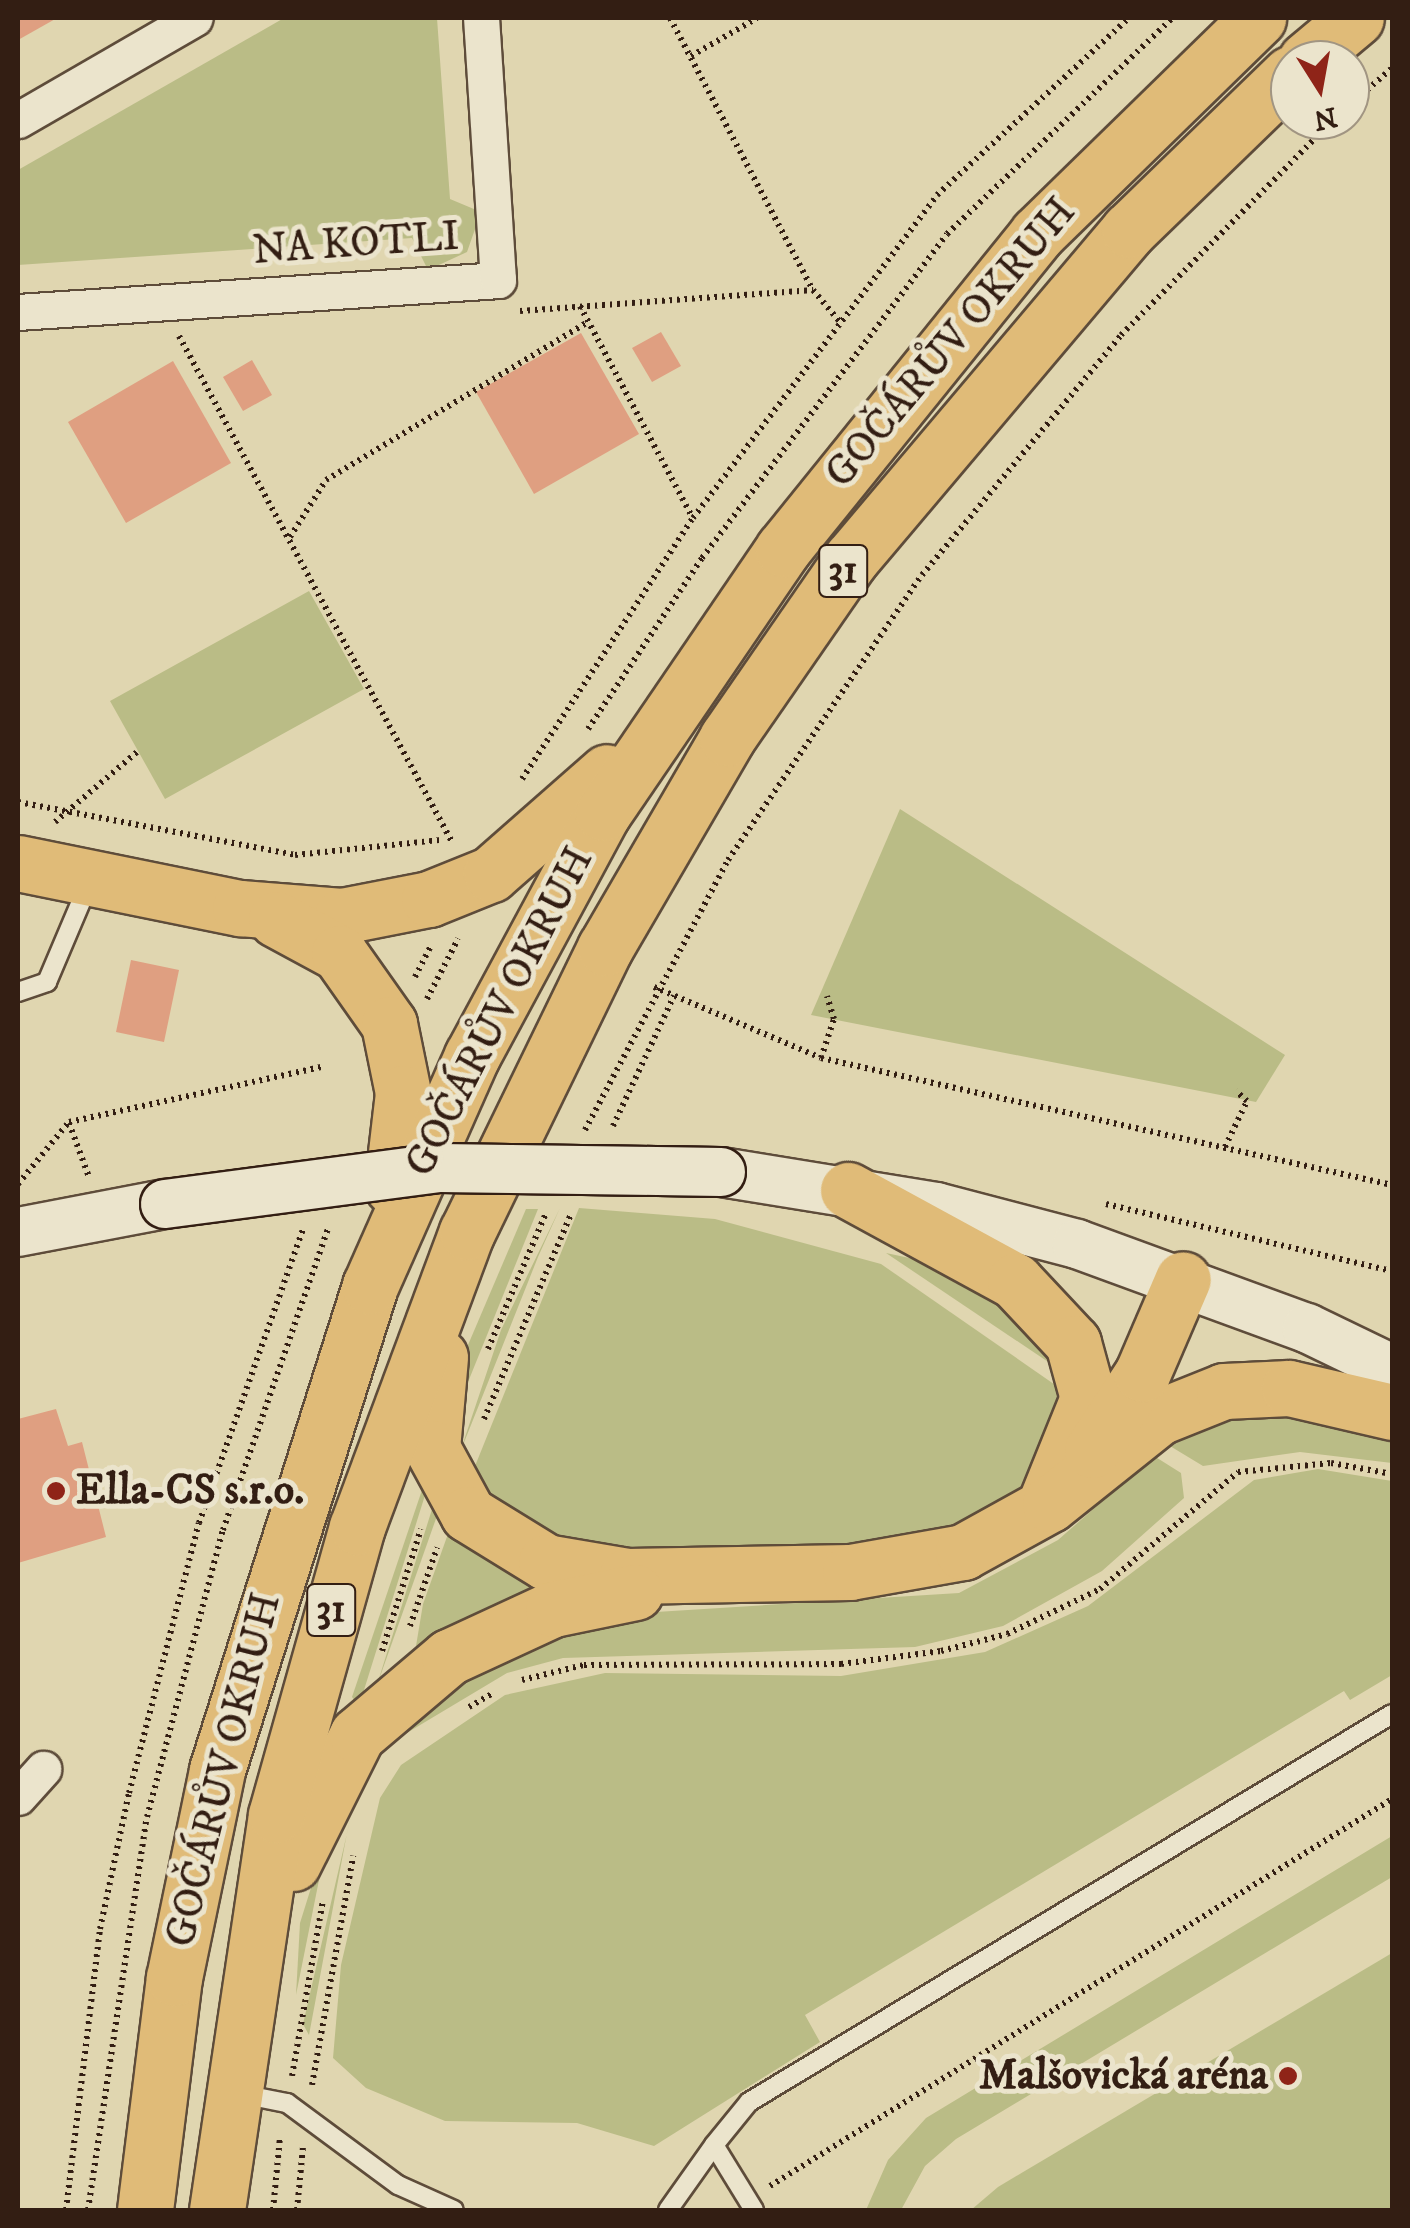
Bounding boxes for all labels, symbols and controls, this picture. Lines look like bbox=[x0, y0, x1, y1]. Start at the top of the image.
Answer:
north arrow bbox=[1270, 40, 1370, 140]
text: N bbox=[1311, 99, 1340, 137]
street label: GOČÁRŮV OKRUH bbox=[815, 188, 1087, 498]
street label: NA KOTLI bbox=[251, 212, 461, 276]
road number: 31 bbox=[818, 536, 868, 606]
street label: GOČÁRŮV OKRUH bbox=[395, 839, 605, 1185]
place label: Ella-CS s.r.o. bbox=[76, 1466, 304, 1516]
marker: Ella-CS s.r.o. bbox=[45, 1480, 67, 1502]
road number: 31 bbox=[306, 1575, 356, 1645]
street label: GOČÁRŮV OKRUH bbox=[156, 1588, 292, 1952]
place label: Malšovická aréna bbox=[979, 2051, 1268, 2101]
marker: Malšovická aréna bbox=[1277, 2065, 1299, 2087]

